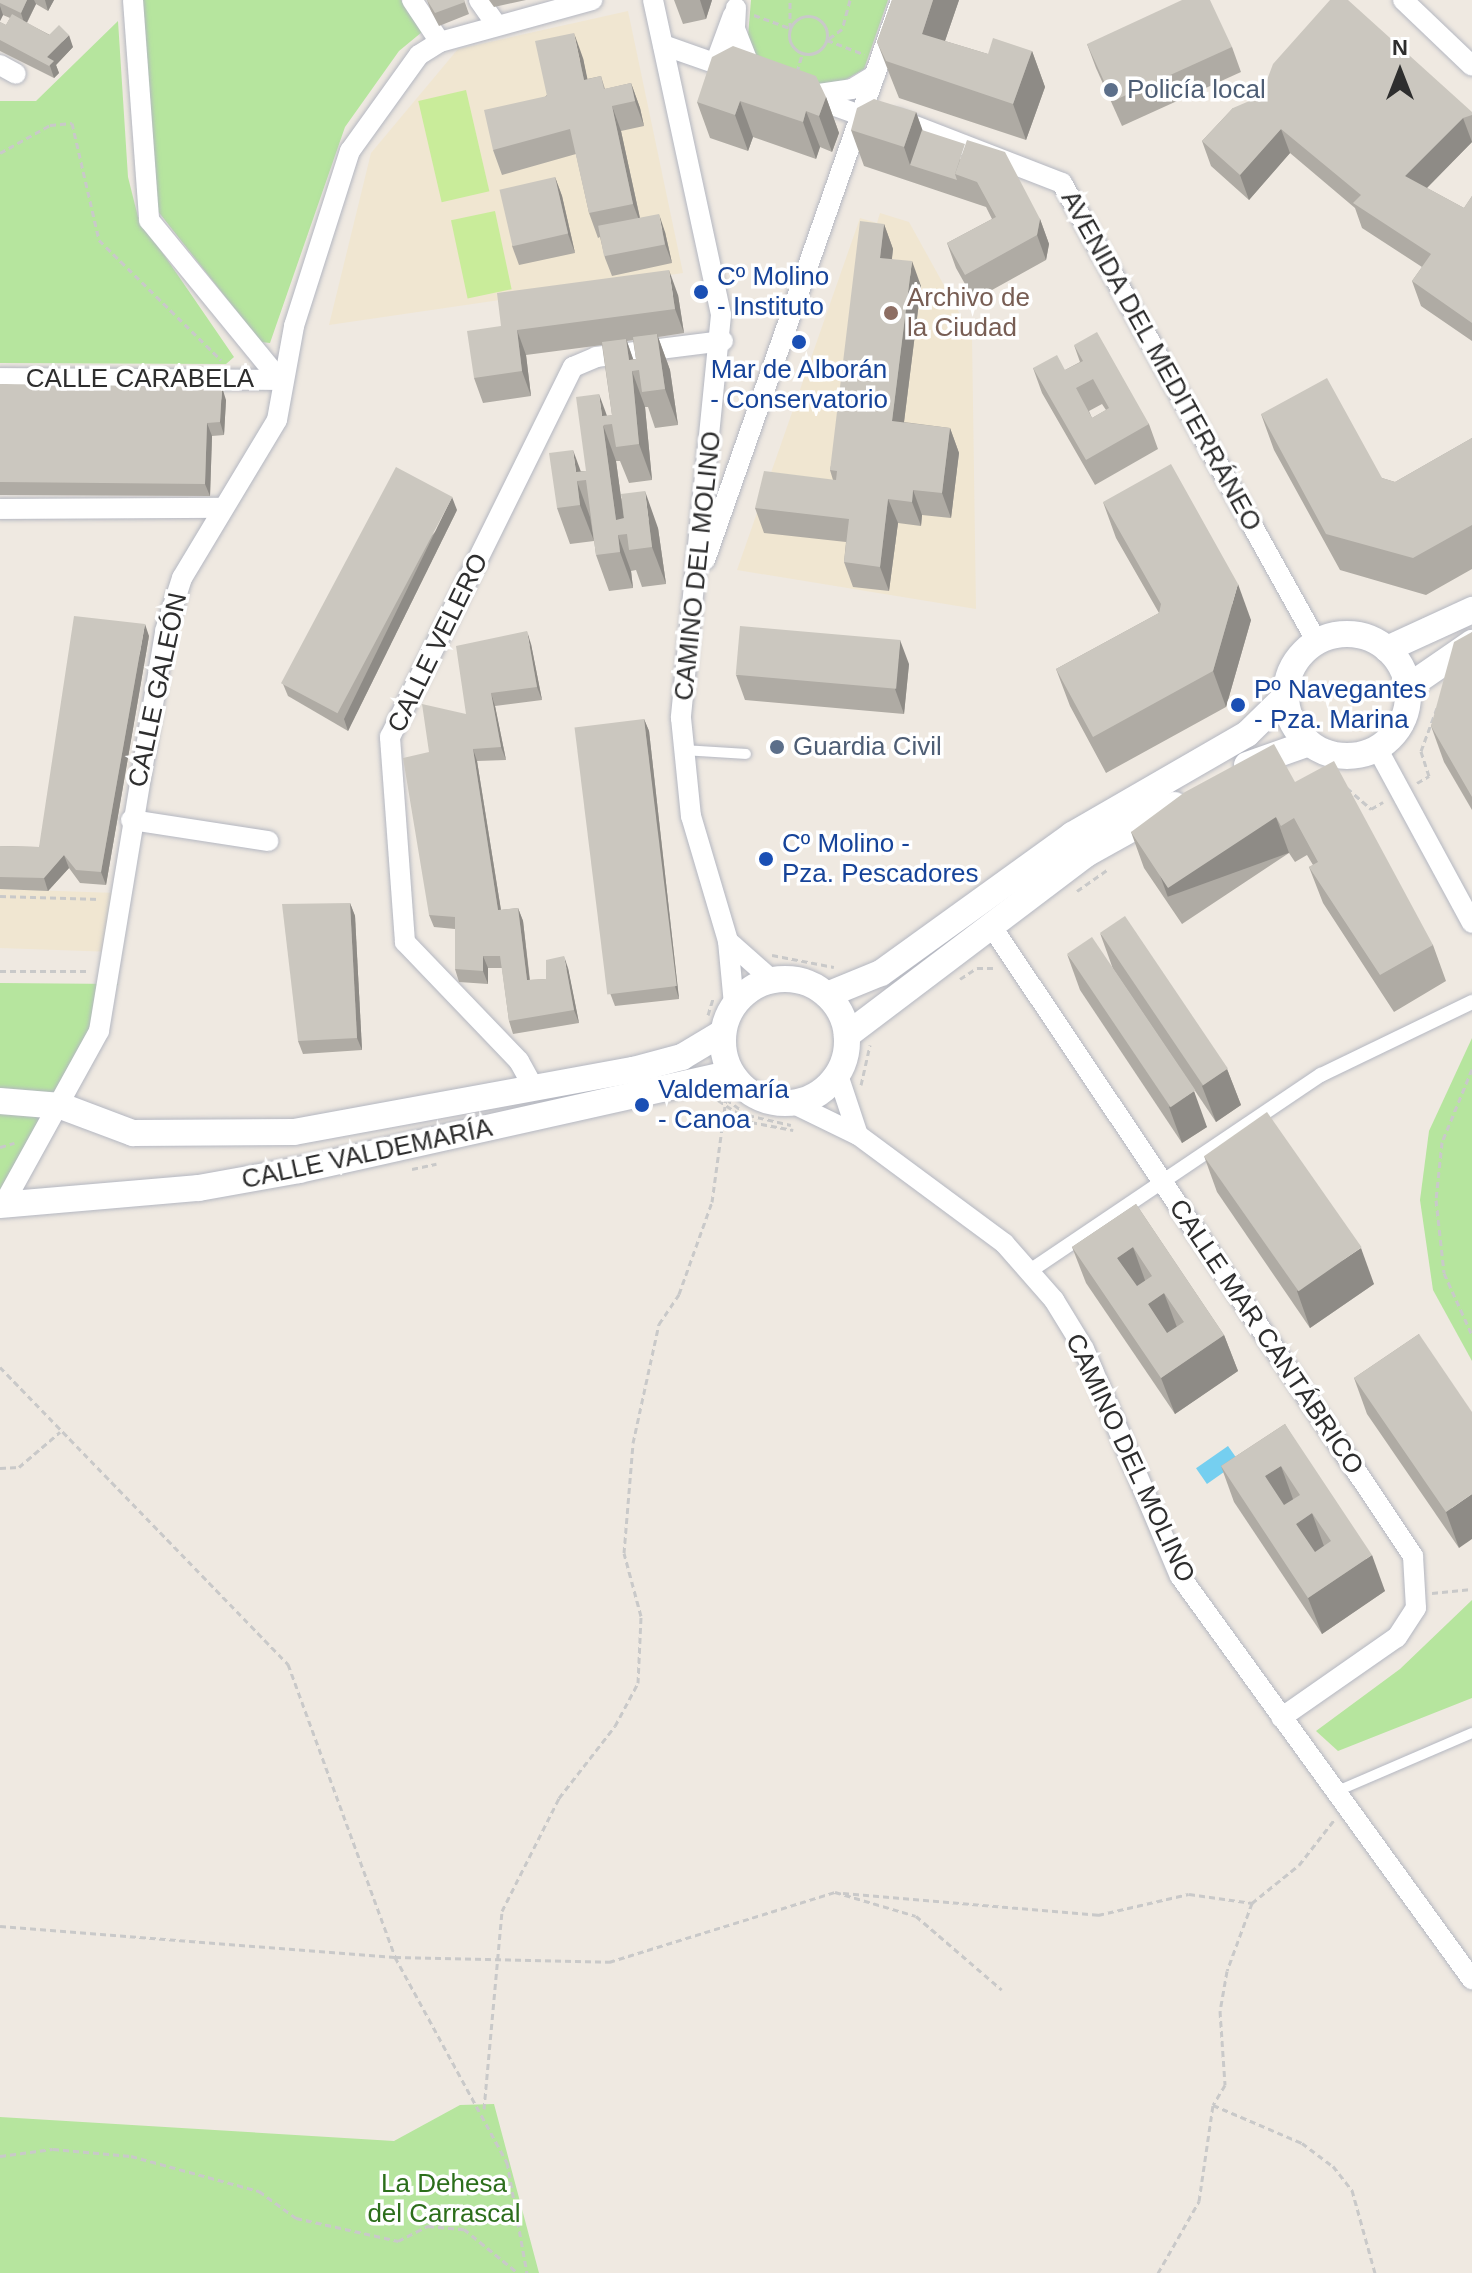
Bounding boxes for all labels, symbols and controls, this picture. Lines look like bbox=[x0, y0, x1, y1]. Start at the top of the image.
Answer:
north arrow bbox=[1360, 32, 1440, 112]
text: N bbox=[1392, 35, 1408, 60]
place label: Policía local bbox=[1127, 74, 1266, 106]
marker: Policía local bbox=[1102, 81, 1120, 99]
street label: AVENIDA DEL MEDITERRÁNEO bbox=[1054, 184, 1268, 538]
place label: Cº Molino - Instituto bbox=[717, 261, 829, 322]
place label: Archivo de la Ciudad bbox=[907, 282, 1030, 344]
marker: Cº Molino - Instituto bbox=[692, 283, 710, 301]
marker: Archivo de la Ciudad bbox=[882, 304, 900, 322]
marker: Mar de Alborán - Conservatorio bbox=[790, 333, 808, 351]
place label: Mar de Alborán - Conservatorio bbox=[710, 354, 888, 416]
street label: CALLE CARABELA bbox=[26, 363, 254, 395]
street label: CAMINO DEL MOLINO bbox=[668, 429, 728, 703]
street label: CALLE VELERO bbox=[381, 548, 495, 738]
street label: CALLE GALEÓN bbox=[122, 590, 194, 790]
place label: Pº Navegantes - Pza. Marina bbox=[1254, 674, 1427, 736]
marker: Pº Navegantes - Pza. Marina bbox=[1229, 696, 1247, 714]
place label: Guardia Civil bbox=[793, 731, 942, 763]
marker: Guardia Civil bbox=[768, 738, 786, 756]
place label: Cº Molino - Pza. Pescadores bbox=[782, 828, 979, 890]
marker: Cº Molino - Pza. Pescadores bbox=[757, 850, 775, 868]
place label: Valdemaría - Canoa bbox=[658, 1074, 789, 1136]
marker: Valdemaría - Canoa bbox=[633, 1096, 651, 1114]
street label: CALLE VALDEMARÍA bbox=[239, 1112, 495, 1196]
street label: CALLE MAR CANTÁBRICO bbox=[1162, 1194, 1370, 1480]
street label: CAMINO DEL MOLINO bbox=[1058, 1328, 1202, 1588]
park label: La Dehesa del Carrascal bbox=[367, 2168, 521, 2230]

